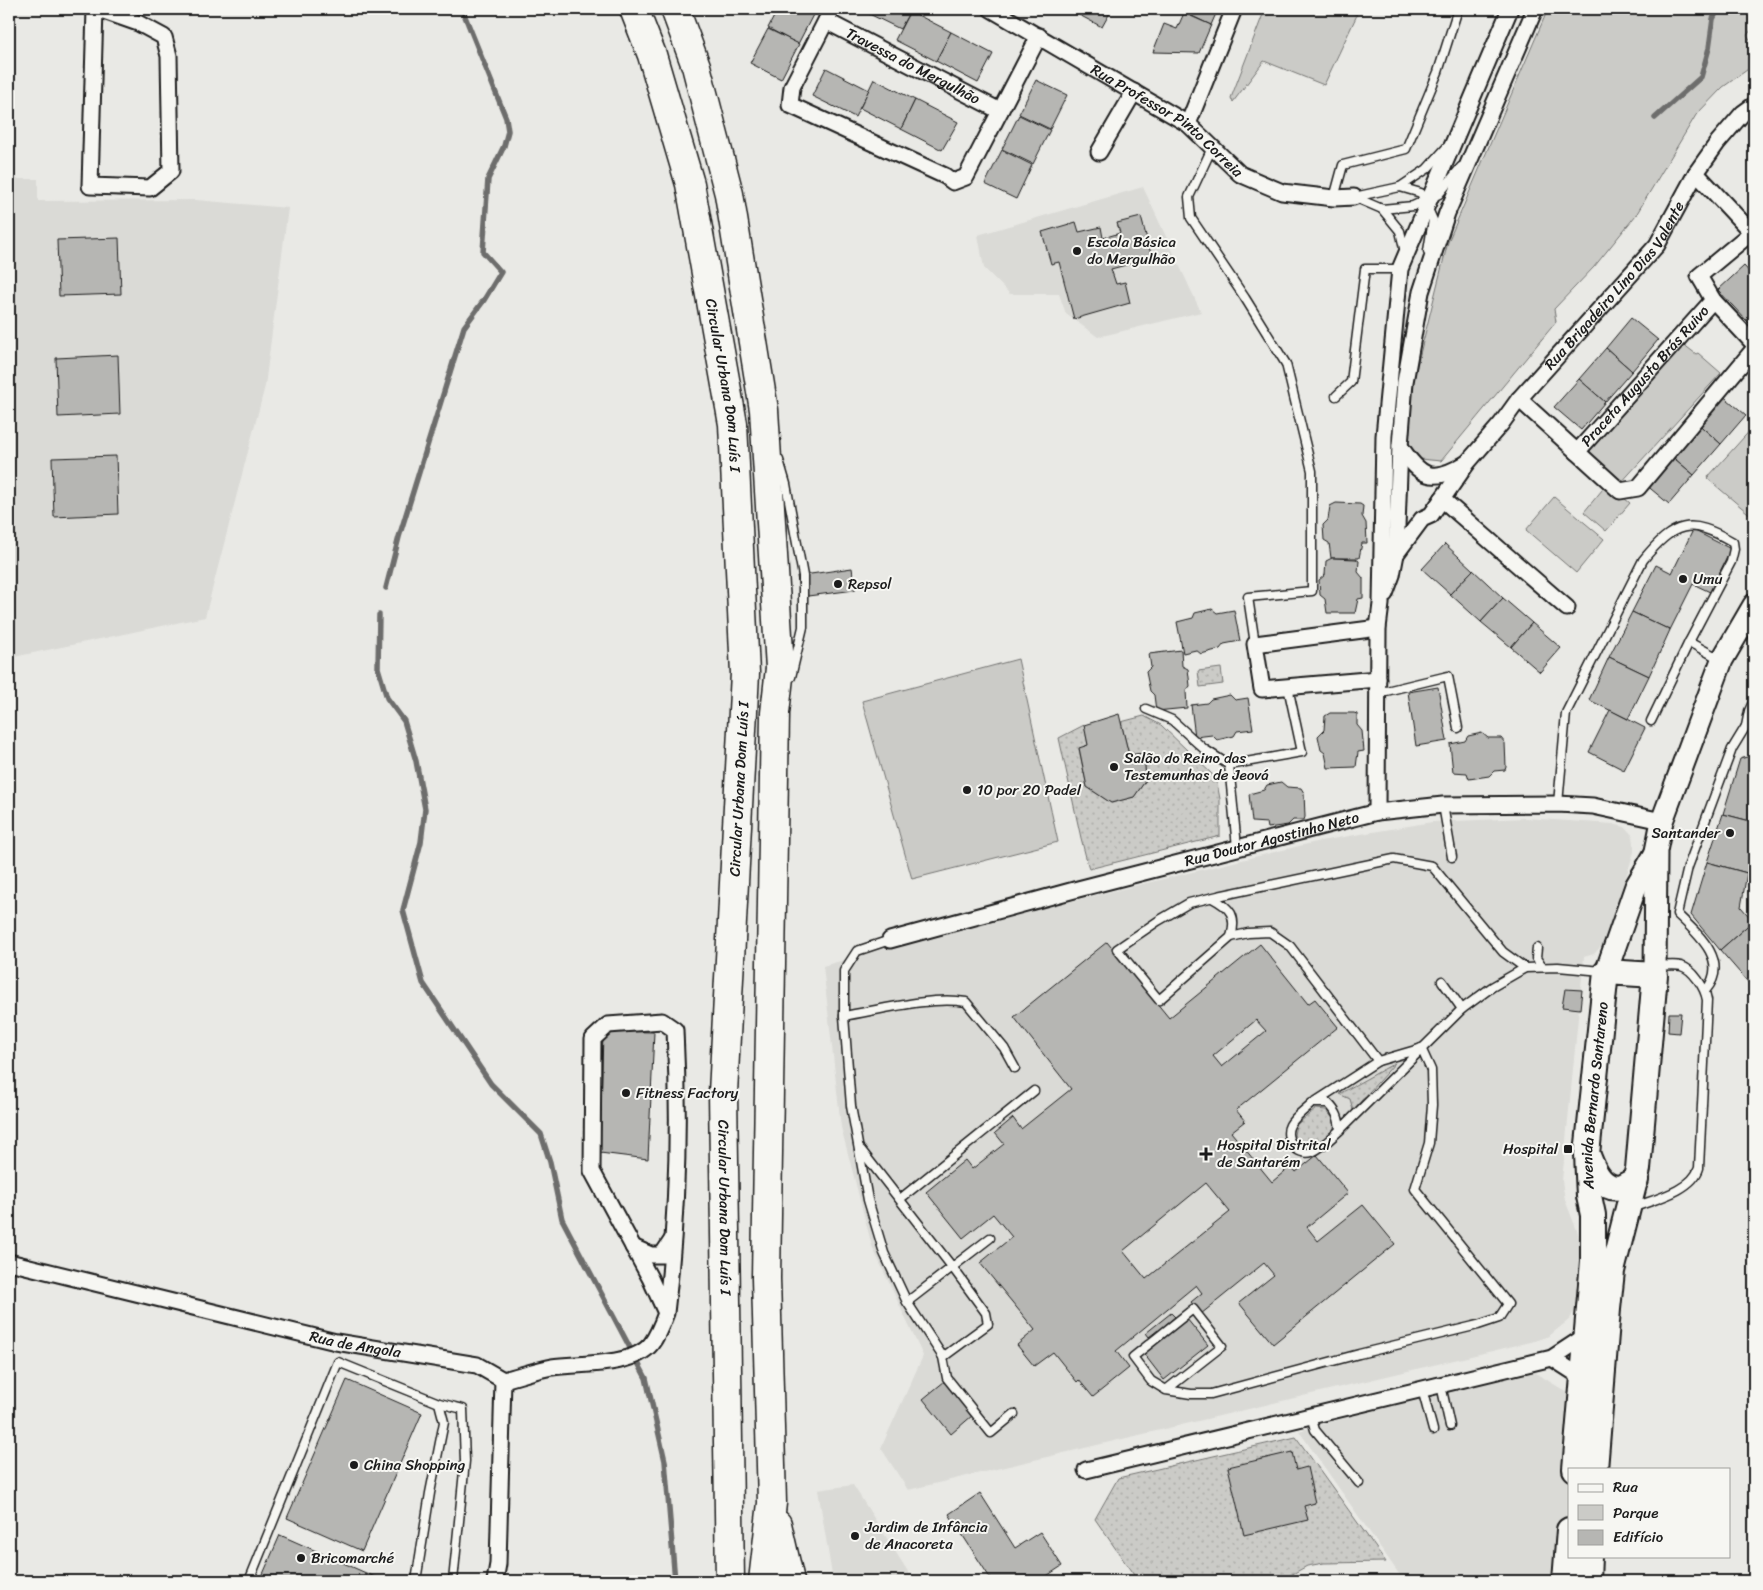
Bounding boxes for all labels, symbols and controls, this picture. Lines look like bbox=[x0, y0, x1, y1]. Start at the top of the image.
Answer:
street label: Travessa do Mergulhão bbox=[841, 20, 985, 112]
street label: Rua Professor Pinto Correia bbox=[1086, 57, 1250, 184]
street label: Rua Brigadeiro Lino Dias Valente bbox=[1538, 196, 1692, 376]
place label: Escola Básica do Mergulhão bbox=[1087, 229, 1177, 272]
marker: Escola Básica do Mergulhão bbox=[1071, 245, 1083, 257]
street label: Circular Urbana Dom Luís I bbox=[698, 296, 748, 474]
street label: Praceta Augusto Brás Ruivo bbox=[1574, 299, 1716, 453]
place label: Umu bbox=[1693, 566, 1723, 592]
place label: Repsol bbox=[848, 571, 892, 597]
marker: Umu bbox=[1677, 573, 1689, 585]
marker: Repsol bbox=[832, 578, 844, 590]
street label: Circular Urbana Dom Luís I bbox=[721, 700, 757, 877]
place label: Salão do Reino das Testemunhas de Jeová bbox=[1124, 745, 1269, 788]
marker: Salão do Reino das Testemunhas de Jeová bbox=[1108, 761, 1120, 773]
place label: 10 por 20 Padel bbox=[977, 777, 1082, 803]
marker: 10 por 20 Padel bbox=[961, 784, 973, 796]
street label: Rua Doutor Agostinho Neto bbox=[1182, 804, 1362, 874]
place label: Santander bbox=[1651, 820, 1721, 846]
marker: Santander bbox=[1724, 827, 1736, 839]
street label: Avenida Bernardo Santareno bbox=[1574, 1000, 1616, 1191]
place label: Fitness Factory bbox=[636, 1080, 739, 1106]
marker: Fitness Factory bbox=[620, 1087, 632, 1099]
street label: Circular Urbana Dom Luís I bbox=[710, 1120, 739, 1296]
place label: Hospital Distrital de Santarém bbox=[1217, 1132, 1331, 1175]
place label: Hospital bbox=[1503, 1136, 1559, 1162]
marker: Hospital bbox=[1562, 1143, 1574, 1155]
marker: Hospital Distrital de Santarém bbox=[1199, 1147, 1213, 1161]
street label: Rua de Angola bbox=[307, 1323, 403, 1365]
place label: China Shopping bbox=[364, 1452, 466, 1478]
marker: China Shopping bbox=[348, 1459, 360, 1471]
legend bbox=[1568, 1468, 1730, 1558]
text: Rua bbox=[1613, 1474, 1638, 1500]
text: Parque bbox=[1613, 1500, 1658, 1526]
place label: Jardim de Infância de Anacoreta bbox=[864, 1514, 988, 1557]
text: Edifício bbox=[1613, 1524, 1664, 1550]
marker: Jardim de Infância de Anacoreta bbox=[849, 1530, 861, 1542]
place label: Bricomarché bbox=[311, 1545, 394, 1571]
marker: Bricomarché bbox=[295, 1552, 307, 1564]

